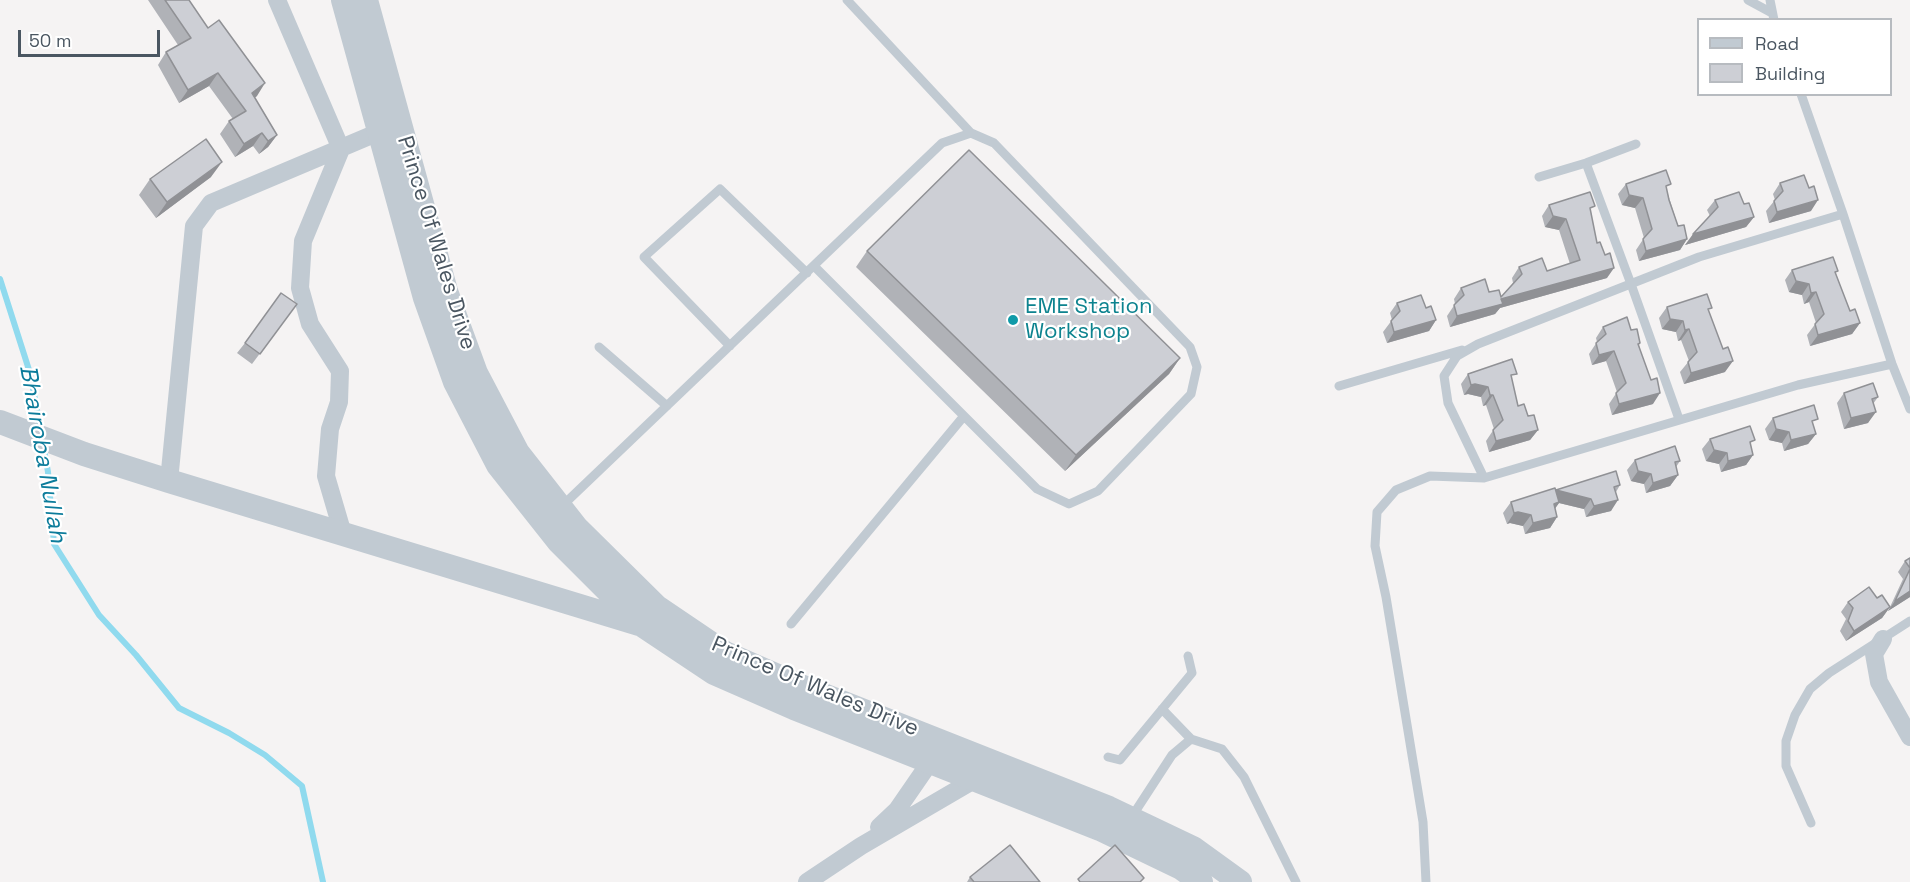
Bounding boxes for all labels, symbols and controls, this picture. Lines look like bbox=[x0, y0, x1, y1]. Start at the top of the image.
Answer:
scale bar bbox=[21, 18, 164, 56]
legend bbox=[1697, 18, 1892, 96]
text: 50 m bbox=[29, 29, 71, 52]
text: Road bbox=[1755, 32, 1799, 55]
text: Building bbox=[1755, 62, 1825, 85]
street label: Prince Of Wales Drive bbox=[391, 133, 481, 353]
place label: EME Station Workshop bbox=[1025, 294, 1153, 346]
marker: EME Station Workshop bbox=[1006, 313, 1020, 327]
water label: Bhairoba Nullah bbox=[12, 363, 72, 545]
street label: Prince Of Wales Drive bbox=[707, 631, 923, 743]

